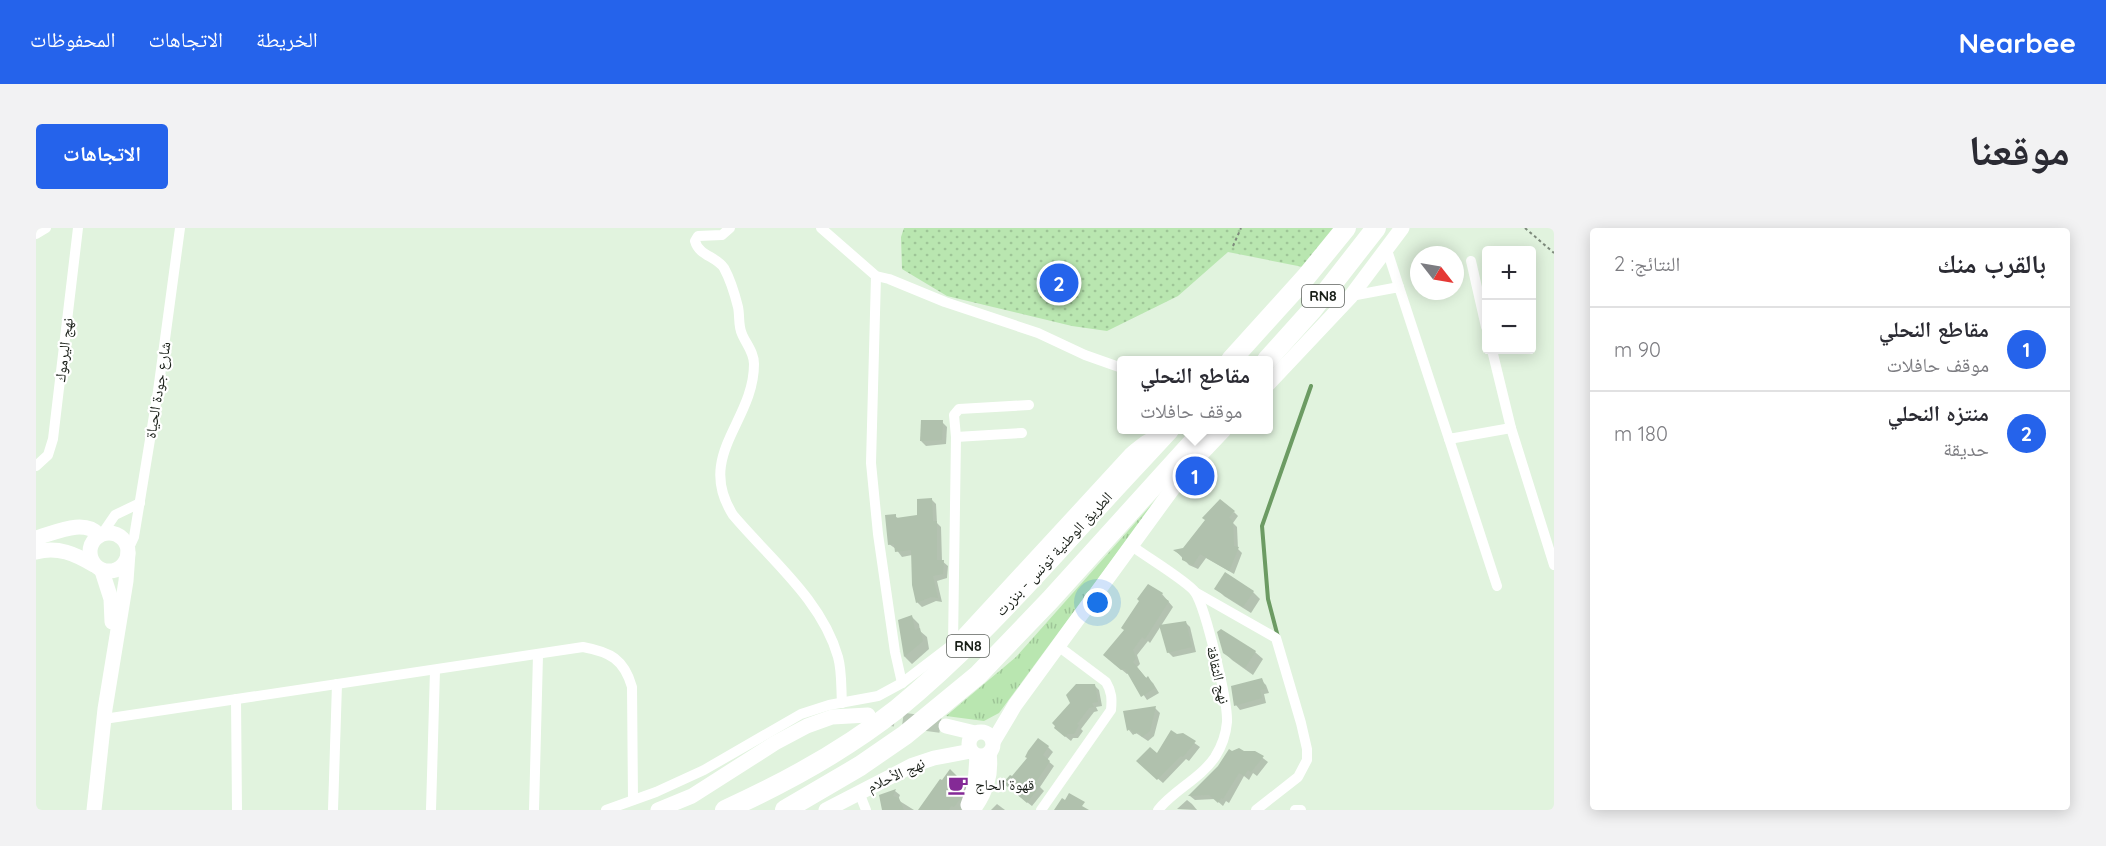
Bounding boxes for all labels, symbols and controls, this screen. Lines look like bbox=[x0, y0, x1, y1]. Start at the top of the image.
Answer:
text: Nearbee bbox=[1958, 25, 2076, 60]
text: المحفوظات bbox=[30, 26, 115, 52]
text: الاتجاهات bbox=[148, 26, 223, 52]
text: الخريطة bbox=[256, 26, 318, 52]
text: موقعنا bbox=[1969, 123, 2070, 176]
button: الاتجاهات bbox=[36, 124, 168, 189]
north arrow bbox=[1410, 246, 1464, 300]
map controls bbox=[1482, 246, 1536, 354]
button: + bbox=[1482, 246, 1536, 300]
text: بالقرب منك bbox=[1937, 247, 2046, 280]
text: النتائج: 2 bbox=[1614, 251, 1680, 276]
pin: 2 bbox=[1040, 260, 1078, 306]
road number: RN8 bbox=[1302, 285, 1344, 307]
button: − bbox=[1482, 300, 1536, 354]
text: مقاطع النحلي bbox=[1879, 315, 1989, 343]
street label: نهج اليرموك bbox=[50, 317, 78, 383]
text: 90 m bbox=[1614, 337, 1661, 362]
text: 1 bbox=[2023, 337, 2030, 362]
street label: شارع جودة الحياة bbox=[140, 340, 176, 440]
text: موقف حافلات bbox=[1887, 352, 1989, 377]
popup bbox=[1117, 356, 1273, 434]
text: مقاطع النحلي bbox=[1140, 361, 1250, 389]
text: موقف حافلات bbox=[1140, 398, 1242, 423]
text: منتزه النحلي bbox=[1888, 399, 1989, 427]
text: 180 m bbox=[1614, 421, 1668, 446]
text: 2 bbox=[2021, 421, 2032, 446]
text: حديقة bbox=[1943, 436, 1989, 461]
pin: 1 bbox=[1176, 454, 1214, 498]
street label: الطريق الوطنية تونس - بنزرت bbox=[991, 488, 1117, 620]
your location bbox=[1083, 588, 1112, 617]
road number: RN8 bbox=[947, 635, 989, 657]
street label: نهج الثقافة bbox=[1202, 644, 1234, 706]
street label: نهج الأحلام bbox=[864, 753, 928, 797]
cafe icon: قهوة الحاج bbox=[946, 773, 970, 797]
place label: قهوة الحاج bbox=[975, 775, 1034, 795]

